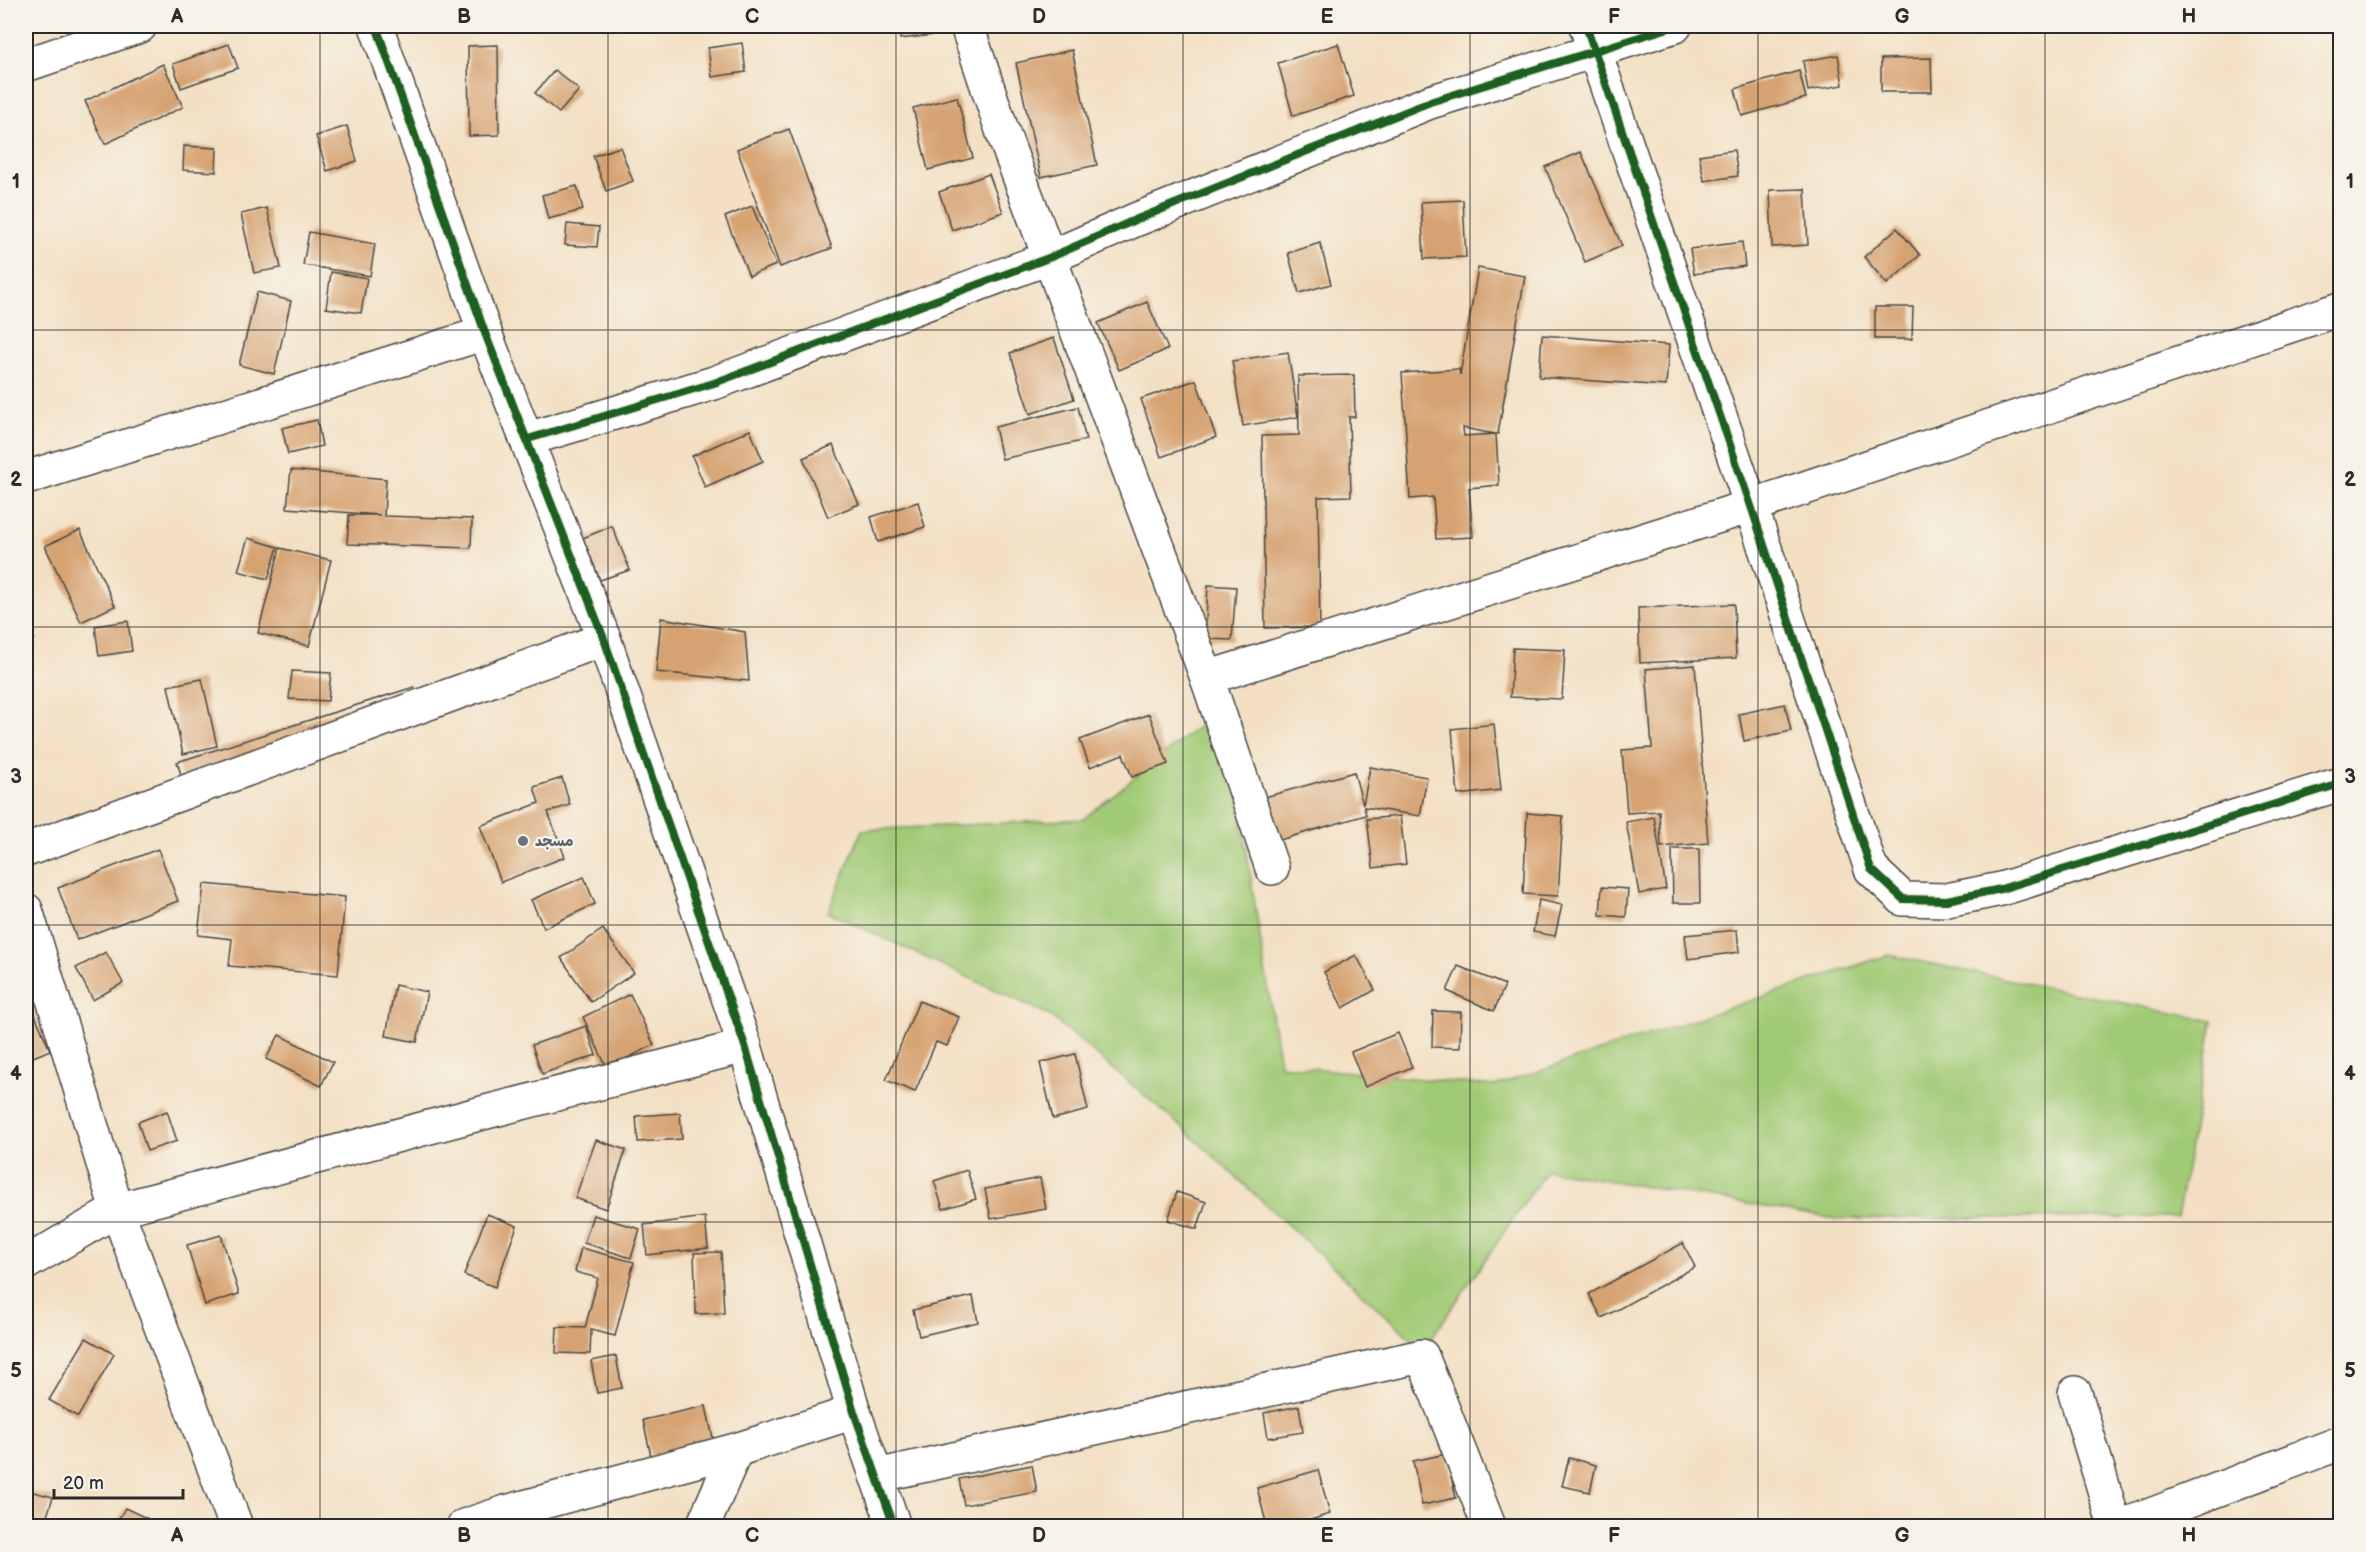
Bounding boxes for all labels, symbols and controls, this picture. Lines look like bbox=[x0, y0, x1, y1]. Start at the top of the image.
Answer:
text: A bbox=[170, 5, 184, 29]
text: B bbox=[457, 5, 471, 29]
text: C bbox=[745, 5, 759, 29]
text: D bbox=[1032, 5, 1046, 29]
text: E bbox=[1321, 5, 1334, 29]
text: F bbox=[1608, 5, 1620, 29]
text: G bbox=[1895, 5, 1910, 29]
text: H bbox=[2182, 5, 2196, 29]
text: 1 bbox=[12, 170, 20, 194]
text: 1 bbox=[2346, 170, 2354, 194]
text: 2 bbox=[10, 468, 22, 492]
text: 2 bbox=[2344, 468, 2356, 492]
text: 3 bbox=[10, 765, 22, 789]
text: 3 bbox=[2344, 765, 2356, 789]
place label: مسجد bbox=[535, 832, 573, 851]
marker: مسجد bbox=[516, 834, 530, 848]
text: 4 bbox=[10, 1062, 22, 1086]
text: 4 bbox=[2344, 1062, 2356, 1086]
text: 5 bbox=[10, 1359, 22, 1383]
text: 5 bbox=[2344, 1359, 2356, 1383]
scale bar bbox=[54, 1462, 183, 1500]
text: 20 m bbox=[63, 1473, 104, 1494]
text: A bbox=[170, 1524, 184, 1548]
text: B bbox=[457, 1524, 471, 1548]
text: C bbox=[745, 1524, 759, 1548]
text: D bbox=[1032, 1524, 1046, 1548]
text: E bbox=[1321, 1524, 1334, 1548]
text: F bbox=[1608, 1524, 1620, 1548]
text: G bbox=[1895, 1524, 1910, 1548]
text: H bbox=[2182, 1524, 2196, 1548]

